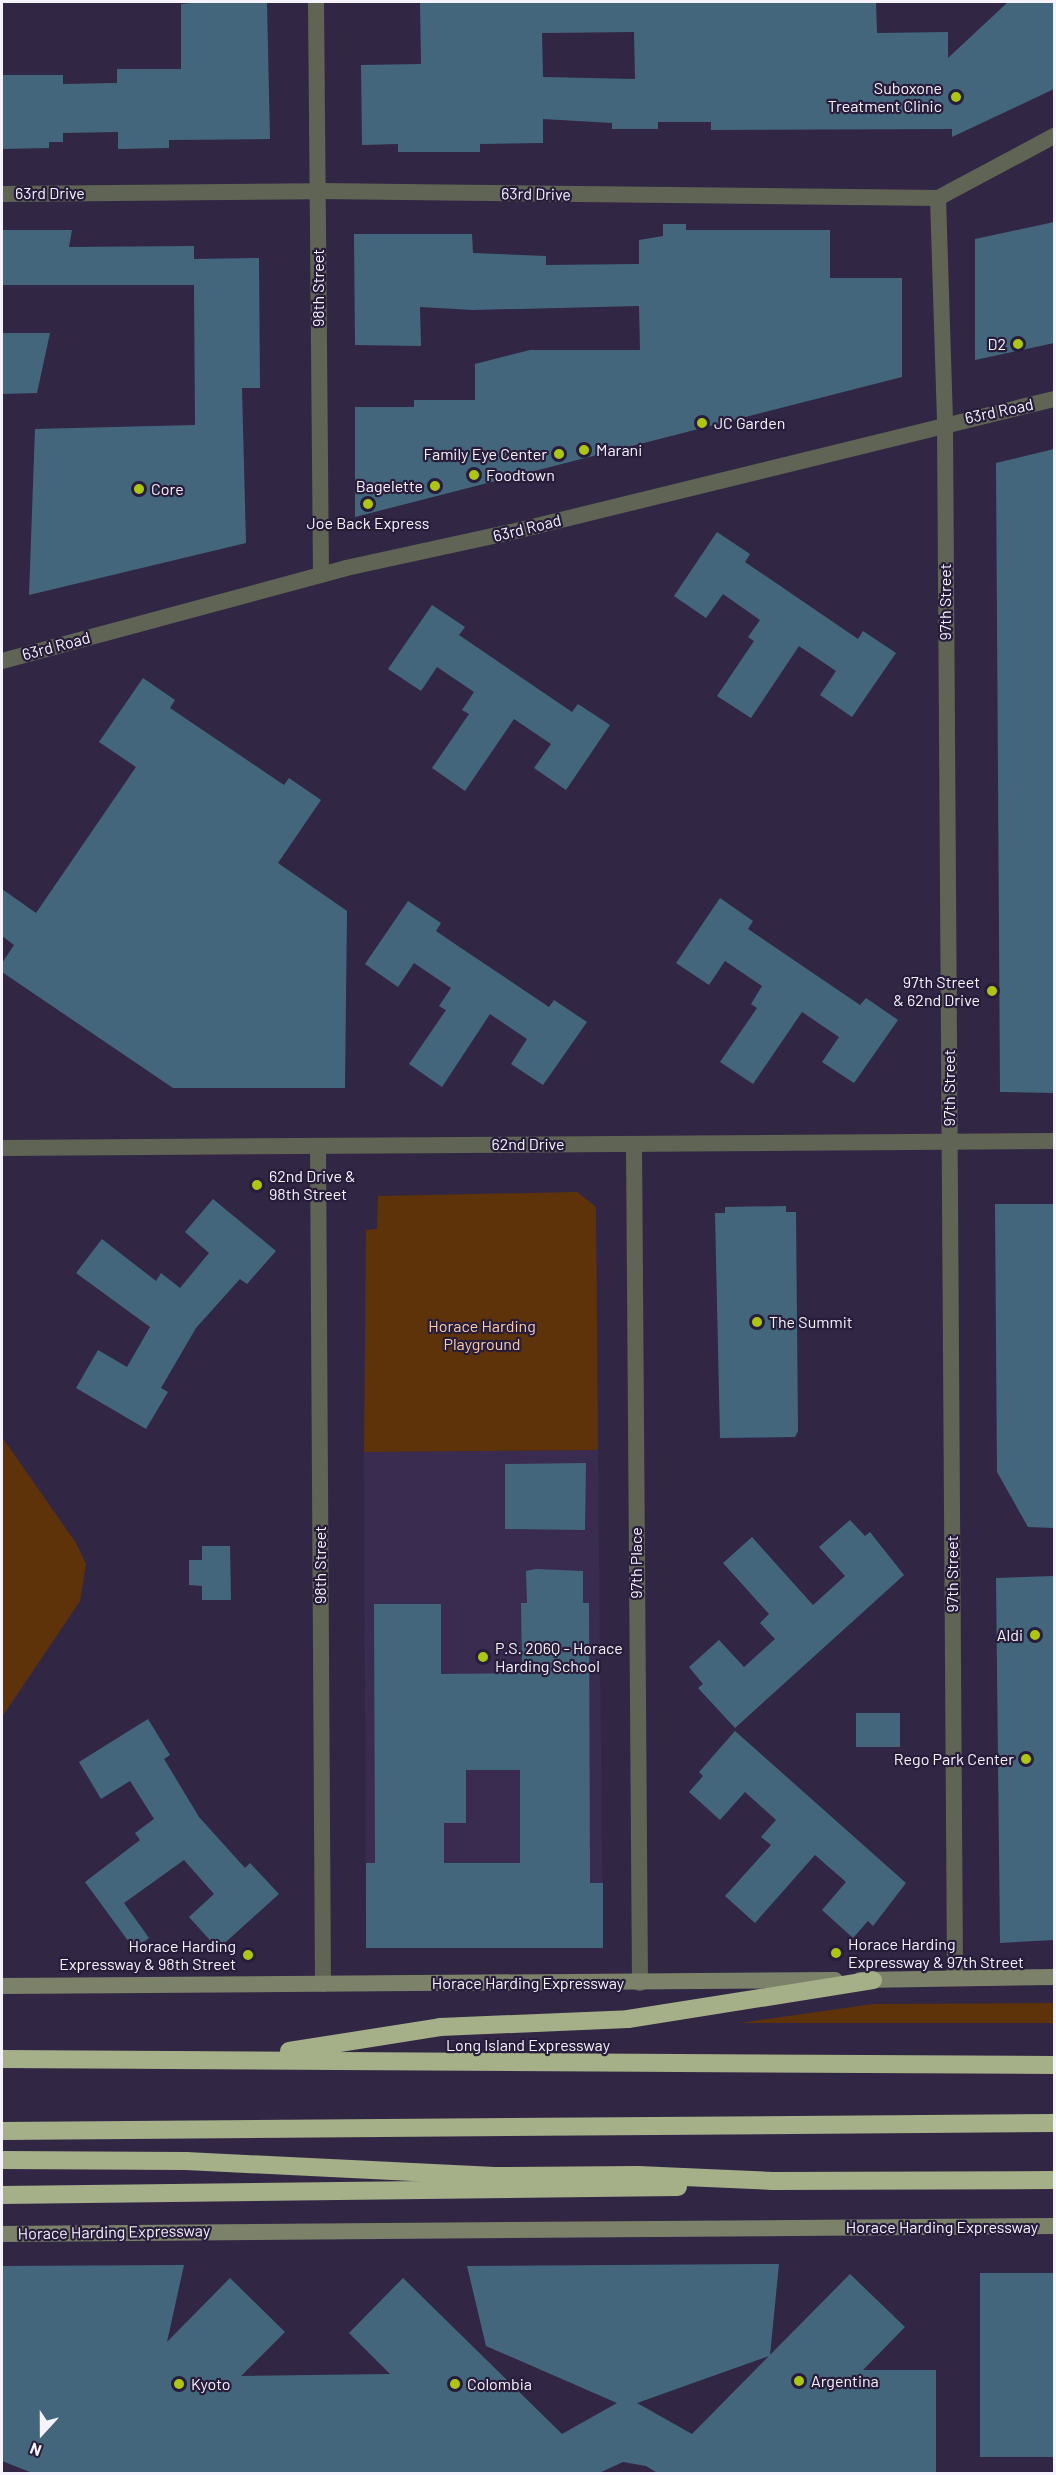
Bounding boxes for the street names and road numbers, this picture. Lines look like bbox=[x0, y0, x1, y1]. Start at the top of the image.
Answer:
street label: 63rd Drive bbox=[15, 183, 85, 203]
street label: 63rd Drive bbox=[501, 184, 571, 204]
street label: 98th Street bbox=[308, 249, 328, 327]
street label: 63rd Road bbox=[963, 394, 1035, 428]
street label: 63rd Road bbox=[491, 510, 563, 546]
street label: 97th Street bbox=[935, 563, 955, 641]
street label: 63rd Road bbox=[20, 628, 92, 664]
street label: 97th Street bbox=[939, 1049, 959, 1127]
street label: 62nd Drive bbox=[492, 1134, 564, 1154]
street label: 98th Street bbox=[310, 1526, 330, 1604]
street label: 97th Place bbox=[626, 1527, 646, 1599]
street label: 97th Street bbox=[942, 1535, 962, 1613]
street label: Horace Harding Expressway bbox=[432, 1973, 624, 1993]
street label: Long Island Expressway bbox=[446, 2035, 610, 2055]
street label: Horace Harding Expressway bbox=[846, 2217, 1038, 2237]
street label: Horace Harding Expressway bbox=[18, 2221, 210, 2243]

